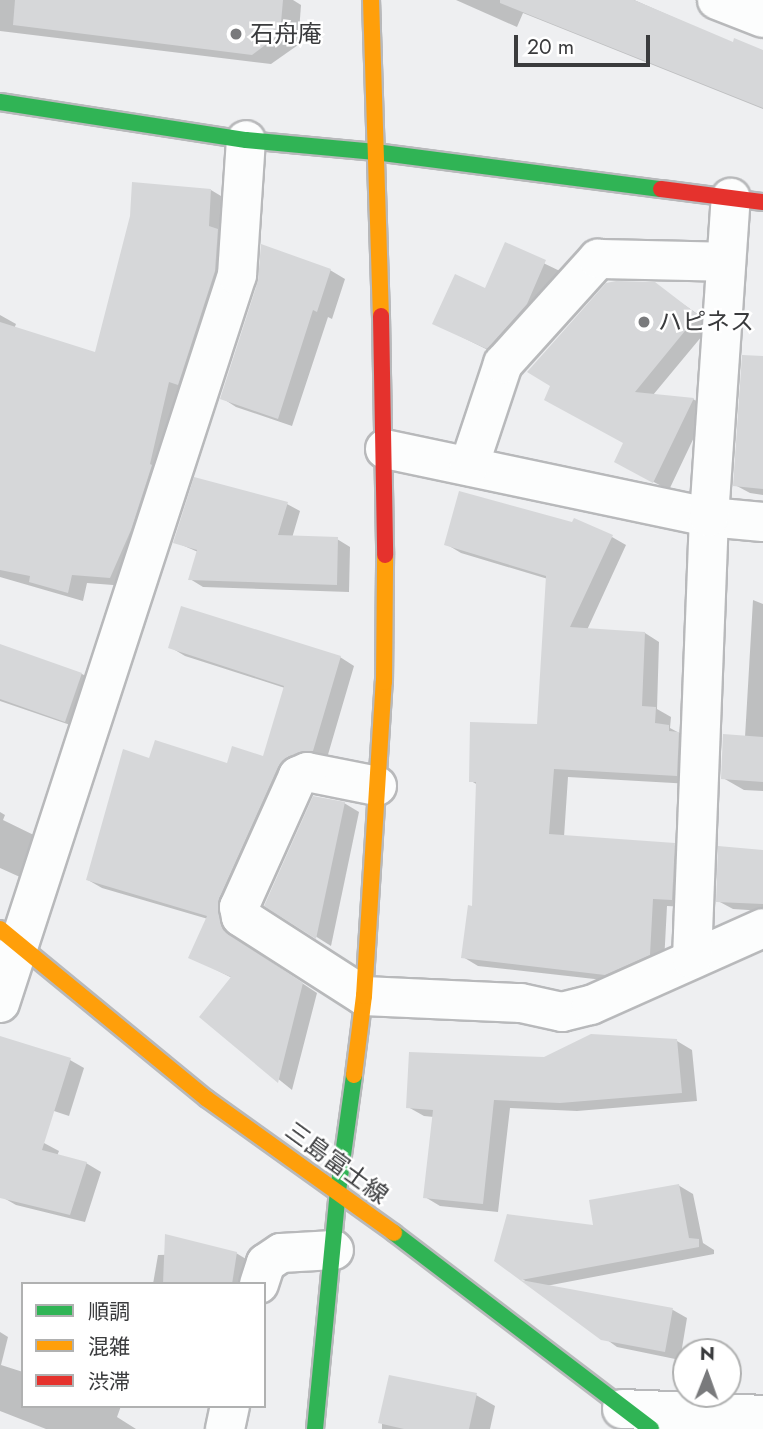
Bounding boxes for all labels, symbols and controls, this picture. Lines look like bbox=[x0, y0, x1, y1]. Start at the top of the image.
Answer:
place label: 石舟庵 bbox=[250, 20, 322, 48]
scale bar bbox=[518, 21, 654, 65]
marker: 石舟庵 bbox=[228, 26, 244, 42]
text: 20 m bbox=[527, 32, 574, 62]
place label: ハピネス bbox=[658, 308, 754, 336]
marker: ハピネス bbox=[636, 314, 652, 330]
street label: 三島富士線 bbox=[280, 1116, 394, 1210]
legend bbox=[21, 1282, 266, 1408]
text: 順調 bbox=[88, 1297, 130, 1327]
text: 混雑 bbox=[88, 1332, 130, 1362]
north arrow bbox=[672, 1338, 742, 1408]
text: N bbox=[700, 1340, 715, 1367]
text: 渋滞 bbox=[88, 1367, 130, 1397]

